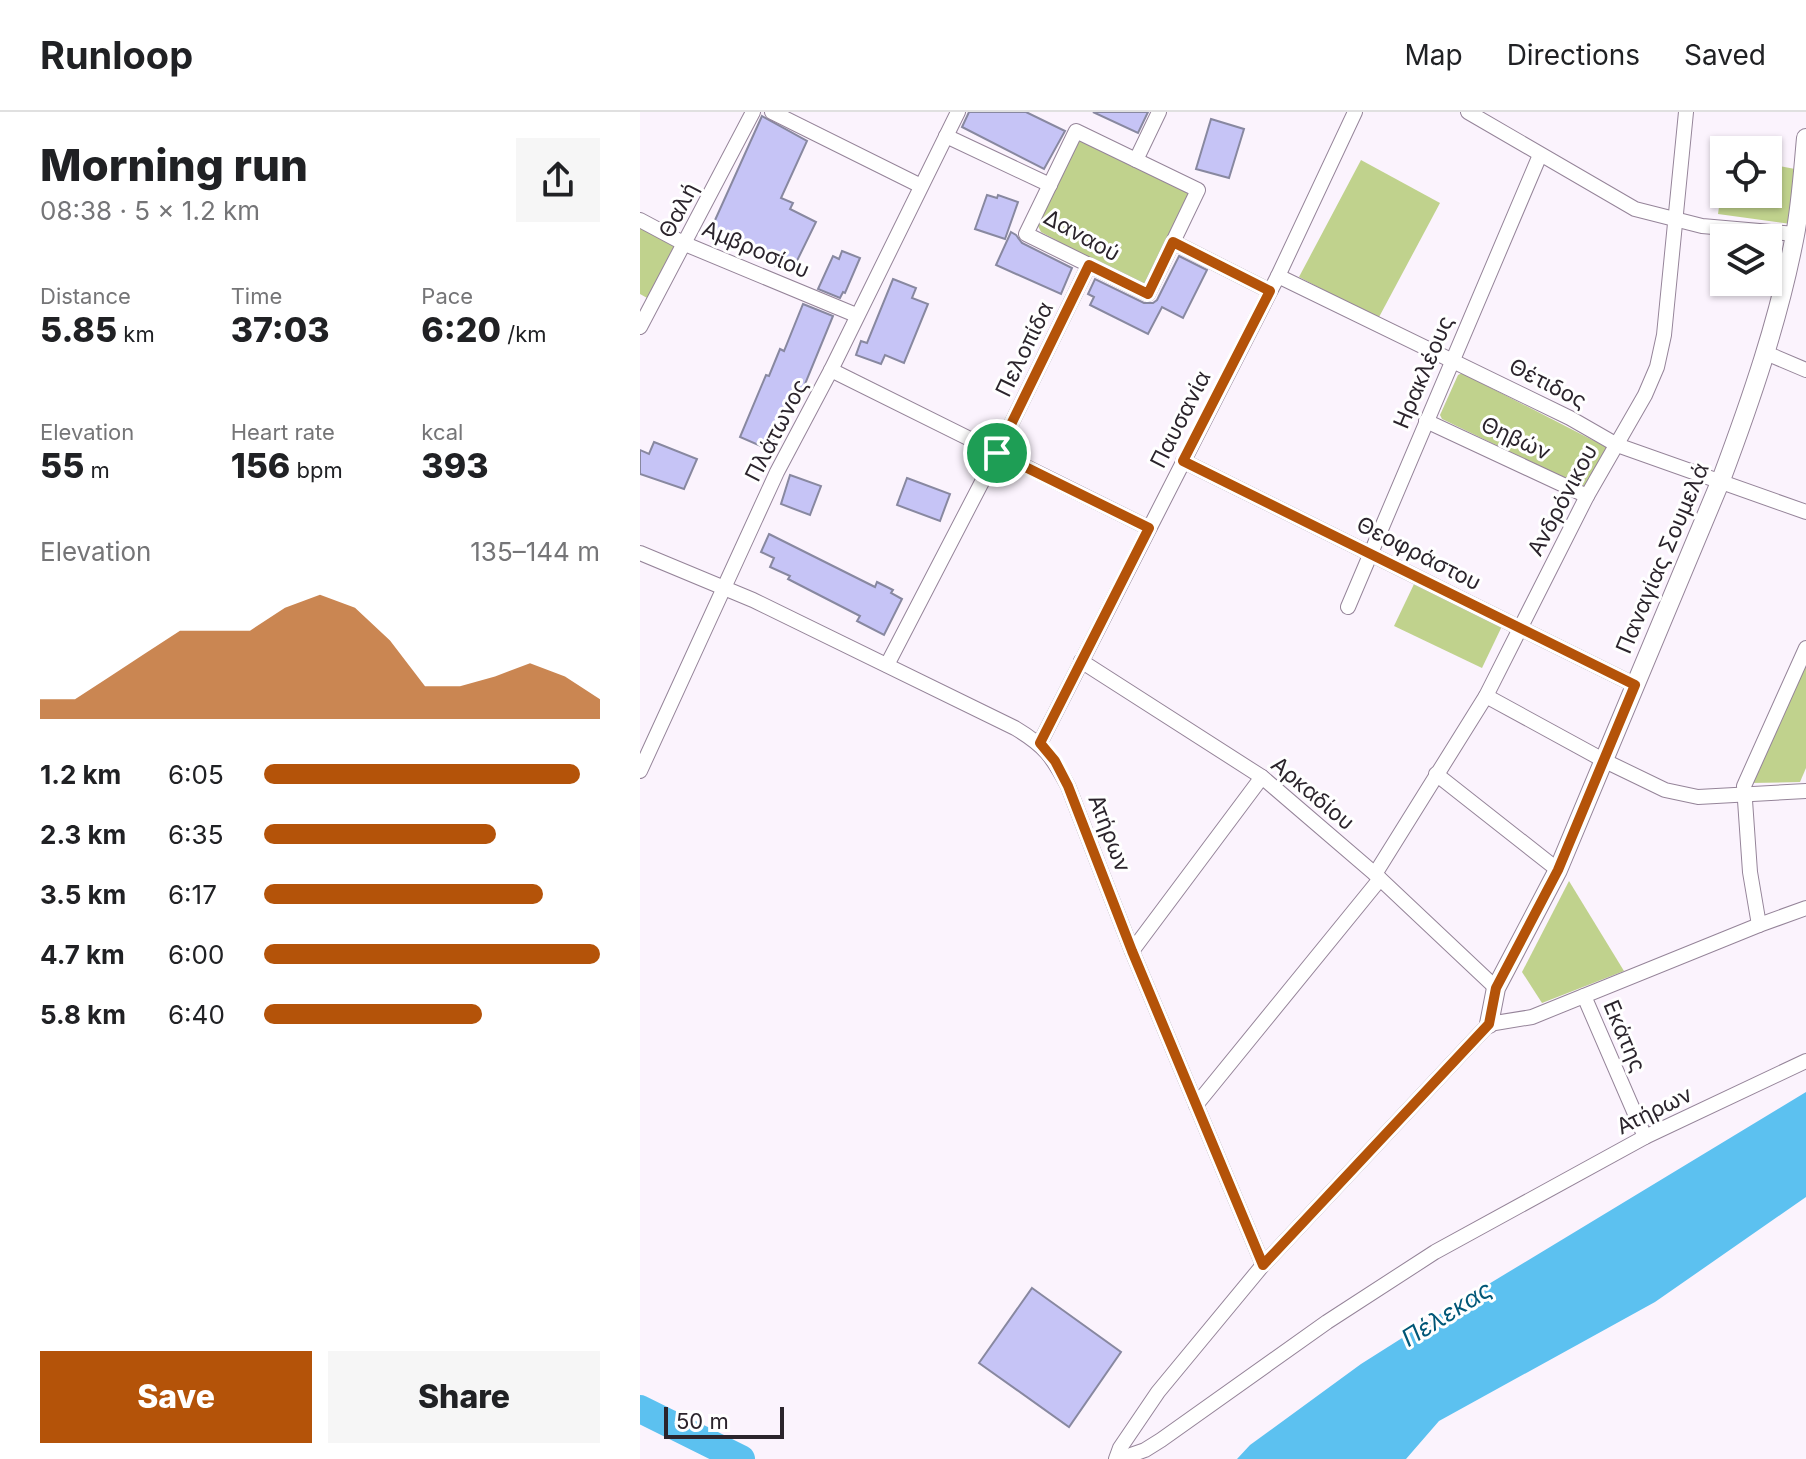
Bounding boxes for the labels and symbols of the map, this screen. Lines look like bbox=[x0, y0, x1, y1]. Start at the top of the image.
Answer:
street label: Θαλή bbox=[653, 178, 703, 242]
street label: Δαναού bbox=[1039, 204, 1125, 266]
street label: Αμβροσίου bbox=[699, 215, 813, 283]
street label: Πελοπίδα bbox=[990, 297, 1058, 401]
street label: Ηρακλέους bbox=[1388, 312, 1458, 432]
street label: Θέτιδος bbox=[1505, 352, 1591, 414]
street label: Παυσανία bbox=[1144, 366, 1216, 472]
street label: Πλάτωνος bbox=[739, 375, 813, 485]
street label: Θηβών bbox=[1477, 411, 1555, 465]
pin bbox=[963, 419, 1031, 487]
street label: Ανδρόνικου bbox=[1522, 440, 1602, 560]
street label: Παναγίας Σουμελά bbox=[1610, 459, 1714, 657]
street label: Θεοφράστου bbox=[1353, 511, 1485, 595]
street label: Αρκαδίου bbox=[1266, 751, 1360, 835]
street label: Ατήρων bbox=[1083, 791, 1137, 875]
street label: Εκάτης bbox=[1598, 996, 1652, 1076]
street label: Ατήρων bbox=[1612, 1081, 1696, 1139]
water label: Πέλεκας bbox=[1396, 1274, 1497, 1353]
scale bar bbox=[664, 1403, 784, 1439]

